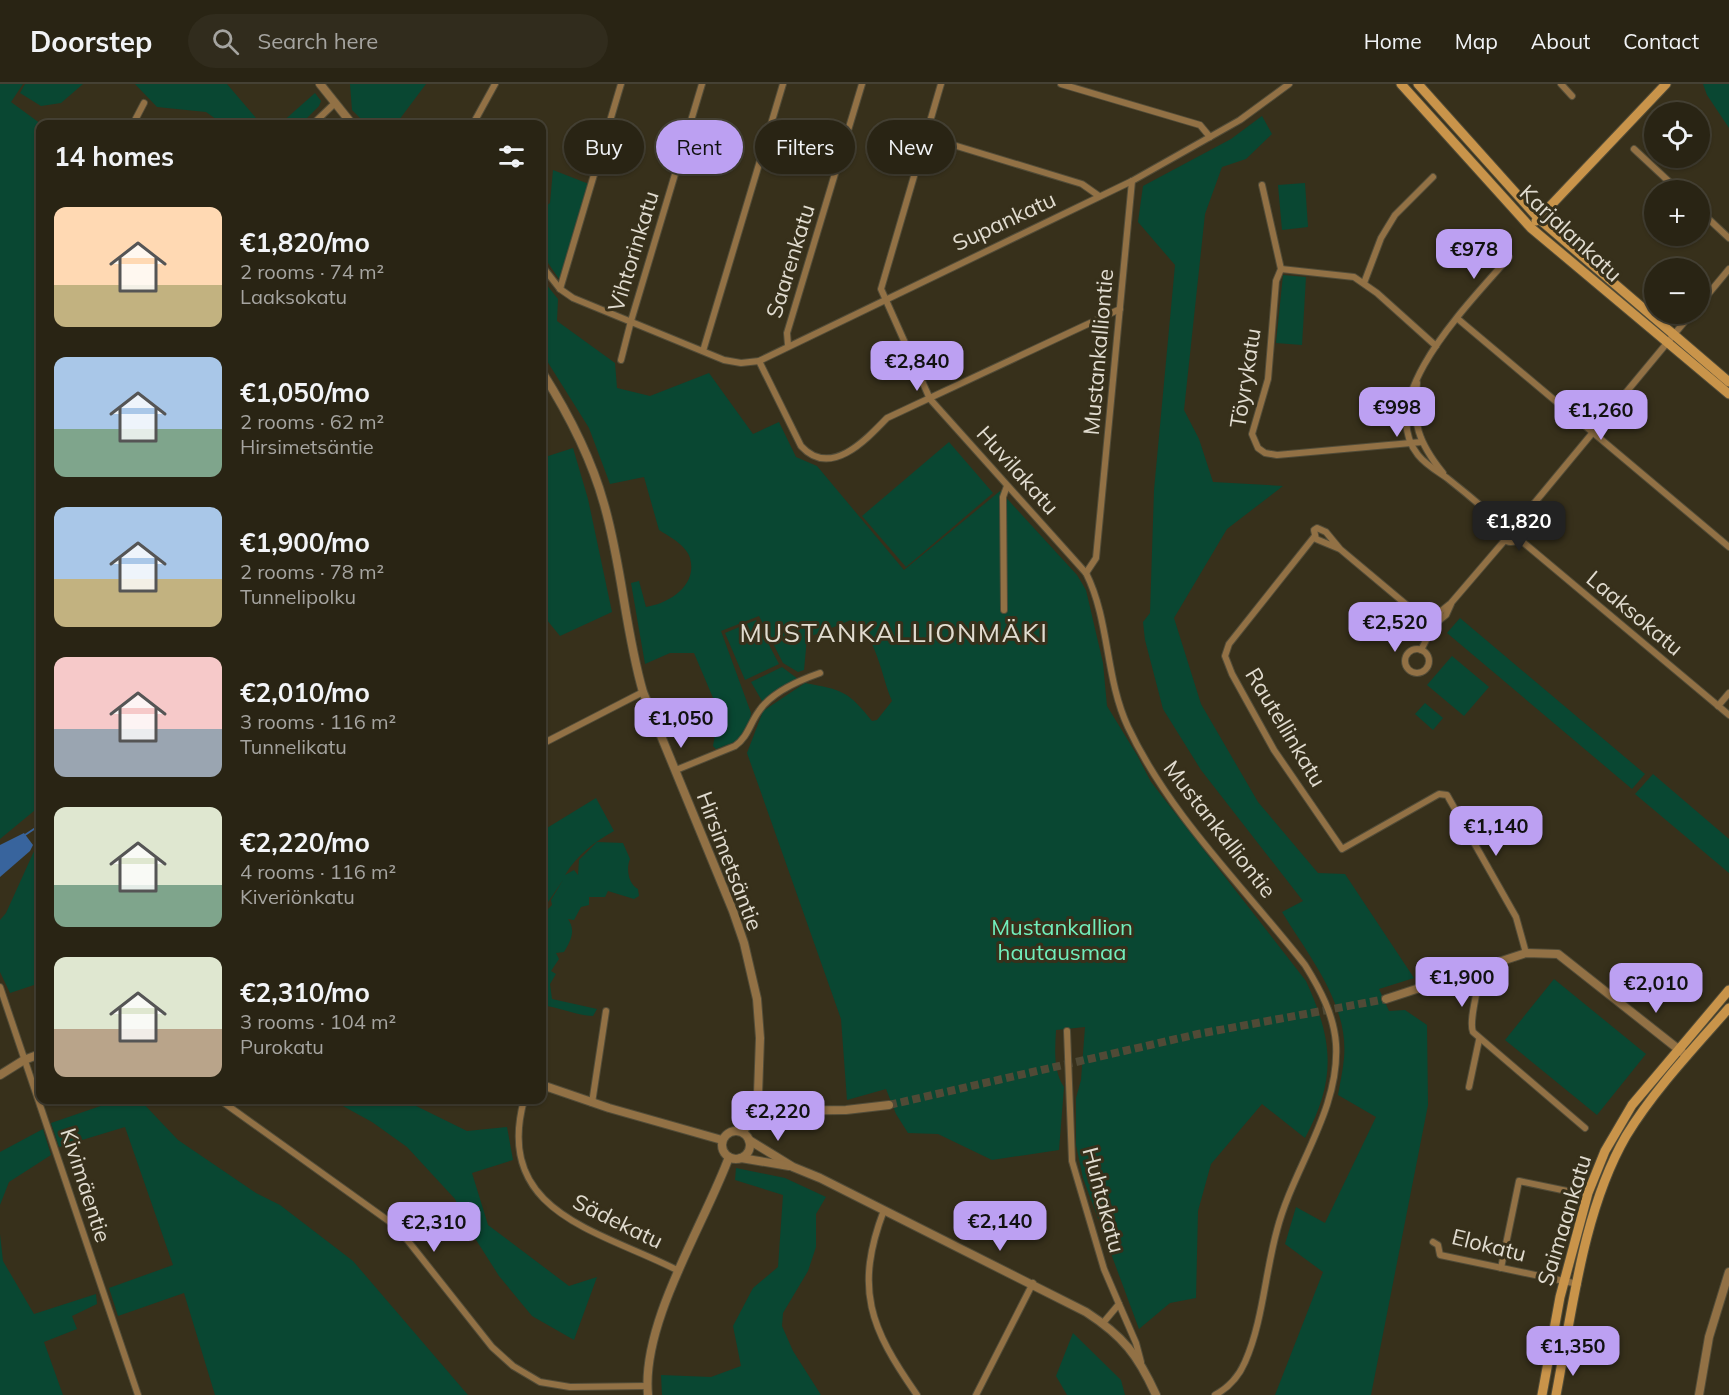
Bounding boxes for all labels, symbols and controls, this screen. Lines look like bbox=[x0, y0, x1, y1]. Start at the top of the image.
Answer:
search box bbox=[188, 14, 608, 68]
text: Doorstep bbox=[30, 24, 152, 59]
icon: search bbox=[209, 25, 242, 58]
text: Search here bbox=[257, 27, 378, 55]
text: Home bbox=[1364, 28, 1422, 54]
text: Map bbox=[1455, 28, 1498, 54]
text: About bbox=[1531, 28, 1590, 54]
text: Contact bbox=[1623, 28, 1699, 54]
map controls bbox=[1644, 102, 1710, 324]
button: locate bbox=[1644, 102, 1710, 168]
chip: Buy bbox=[564, 120, 644, 174]
chip: Rent bbox=[656, 120, 743, 174]
chip: Filters bbox=[755, 120, 855, 174]
chip: New bbox=[867, 120, 955, 174]
text: 14 homes bbox=[54, 140, 174, 173]
icon: filters bbox=[495, 140, 528, 173]
street label: Karjalankatu bbox=[1514, 179, 1628, 287]
button: + bbox=[1644, 180, 1710, 246]
street label: Supankatu bbox=[948, 185, 1060, 257]
street label: Vihtorinkatu bbox=[601, 187, 665, 315]
street label: Saarenkatu bbox=[759, 201, 821, 321]
text: €1,820/mo bbox=[240, 226, 370, 259]
pin: €978 bbox=[1438, 229, 1510, 280]
icon: home bbox=[102, 231, 174, 303]
text: €978 bbox=[1450, 236, 1498, 261]
button: − bbox=[1644, 258, 1710, 324]
text: 2 rooms · 74 m² bbox=[240, 259, 384, 284]
street label: Mustankalliontie bbox=[1077, 268, 1119, 436]
text: Laaksokatu bbox=[240, 284, 347, 309]
street label: Töyrykatu bbox=[1223, 326, 1267, 430]
pin: €2,840 bbox=[868, 341, 966, 392]
text: €2,840 bbox=[885, 348, 949, 373]
text: €1,050/mo bbox=[240, 376, 370, 409]
icon: home bbox=[102, 381, 174, 453]
pin: €998 bbox=[1361, 387, 1433, 438]
pin: €1,260 bbox=[1552, 390, 1650, 441]
text: €998 bbox=[1373, 394, 1421, 419]
text: €1,260 bbox=[1569, 397, 1633, 422]
text: 2 rooms · 62 m² bbox=[240, 409, 384, 434]
street label: Huvilakatu bbox=[971, 420, 1065, 520]
text: Hirsimetsäntie bbox=[240, 434, 374, 459]
pin: €1,820 bbox=[1470, 501, 1568, 552]
text: €1,820 bbox=[1487, 508, 1551, 533]
text: €1,900/mo bbox=[240, 526, 370, 559]
icon: home bbox=[102, 531, 174, 603]
text: 2 rooms · 78 m² bbox=[240, 559, 384, 584]
street label: Laaksokatu bbox=[1581, 564, 1689, 662]
text: Tunnelipolku bbox=[240, 584, 356, 609]
pin: €2,520 bbox=[1346, 602, 1444, 653]
text: €2,520 bbox=[1363, 609, 1427, 634]
district label: MUSTANKALLIONMÄKI bbox=[740, 616, 1048, 649]
street label: Rautellinkatu bbox=[1239, 662, 1333, 792]
text: €2,010/mo bbox=[240, 676, 370, 709]
icon: home bbox=[102, 681, 174, 753]
pin: €1,050 bbox=[632, 698, 730, 749]
text: €1,050 bbox=[649, 705, 713, 730]
text: 3 rooms · 116 m² bbox=[240, 709, 396, 734]
text: Tunnelikatu bbox=[240, 734, 347, 759]
street label: Mustankalliontie bbox=[1158, 755, 1282, 903]
street label: Hirsimetsäntie bbox=[691, 787, 769, 935]
pin: €1,140 bbox=[1447, 806, 1545, 857]
text: €1,140 bbox=[1464, 813, 1528, 838]
text: €2,220/mo bbox=[240, 826, 370, 859]
icon: home bbox=[102, 831, 174, 903]
text: 4 rooms · 116 m² bbox=[240, 859, 396, 884]
text: Kiveriönkatu bbox=[240, 884, 355, 909]
park label: Mustankallion hautausmaa bbox=[991, 913, 1133, 966]
pin: €1,900 bbox=[1413, 957, 1511, 1008]
pin: €2,010 bbox=[1607, 963, 1705, 1014]
text: €1,900 bbox=[1430, 964, 1494, 989]
text: €2,010 bbox=[1624, 970, 1688, 995]
text: €2,310/mo bbox=[240, 976, 370, 1009]
icon: home bbox=[102, 981, 174, 1053]
text: 3 rooms · 104 m² bbox=[240, 1009, 396, 1034]
text: Purokatu bbox=[240, 1034, 324, 1059]
pin: €2,220 bbox=[729, 1091, 827, 1142]
text: €2,220 bbox=[746, 1098, 810, 1123]
street label: Kivimäentie bbox=[54, 1124, 118, 1246]
street label: Huhtakatu bbox=[1076, 1144, 1132, 1256]
street label: Saimaankatu bbox=[1531, 1151, 1597, 1289]
street label: Sädekatu bbox=[568, 1187, 668, 1255]
pin: €2,140 bbox=[951, 1201, 1049, 1252]
pin: €2,310 bbox=[385, 1202, 483, 1253]
text: €2,140 bbox=[968, 1208, 1032, 1233]
text: €2,310 bbox=[402, 1209, 466, 1234]
street label: Elokatu bbox=[1449, 1222, 1529, 1268]
pin: €1,350 bbox=[1524, 1326, 1622, 1377]
text: €1,350 bbox=[1541, 1333, 1605, 1358]

